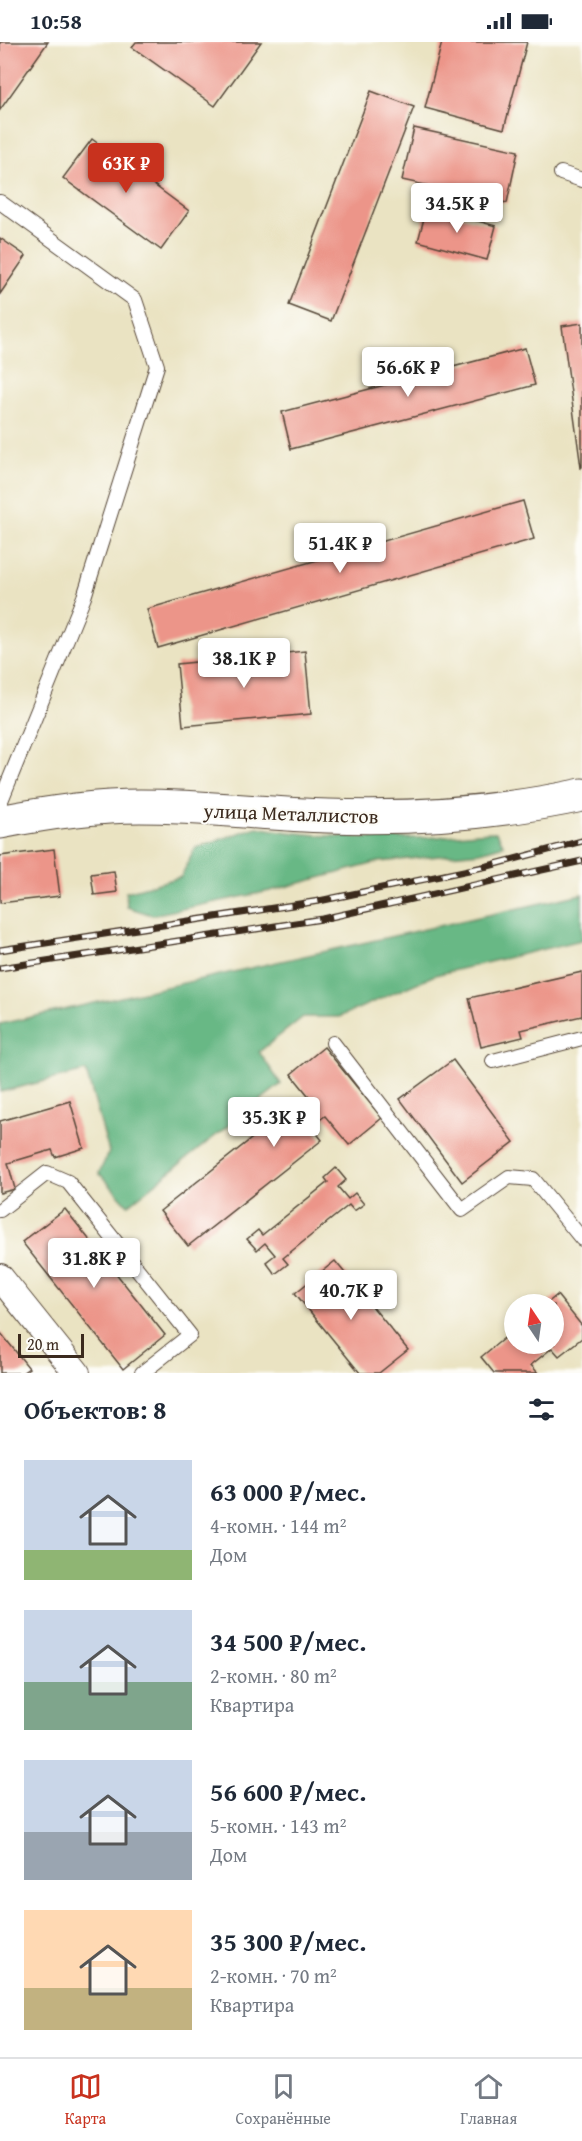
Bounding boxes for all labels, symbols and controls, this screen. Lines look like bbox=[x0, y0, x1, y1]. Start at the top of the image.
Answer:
text: 10:58 bbox=[30, 5, 82, 37]
pin: 63K ₽ bbox=[84, 143, 168, 194]
text: 63K ₽ bbox=[102, 148, 150, 177]
pin: 34.5K ₽ bbox=[402, 183, 512, 234]
text: 34.5K ₽ bbox=[425, 188, 489, 217]
pin: 56.6K ₽ bbox=[353, 347, 463, 398]
text: 56.6K ₽ bbox=[376, 352, 440, 381]
pin: 51.4K ₽ bbox=[285, 523, 395, 574]
text: 51.4K ₽ bbox=[308, 528, 372, 557]
pin: 38.1K ₽ bbox=[189, 638, 299, 689]
text: 38.1K ₽ bbox=[212, 643, 276, 672]
street label: улица Металлистов bbox=[202, 795, 379, 831]
pin: 35.3K ₽ bbox=[219, 1097, 329, 1148]
text: 35.3K ₽ bbox=[242, 1102, 306, 1131]
pin: 31.8K ₽ bbox=[39, 1238, 149, 1289]
text: 31.8K ₽ bbox=[62, 1243, 126, 1272]
pin: 40.7K ₽ bbox=[296, 1270, 406, 1321]
text: 40.7K ₽ bbox=[319, 1275, 383, 1304]
north arrow bbox=[504, 1294, 564, 1354]
map controls bbox=[504, 1294, 564, 1354]
scale bar bbox=[18, 1331, 84, 1358]
text: 20 m bbox=[27, 1332, 59, 1356]
text: Объектов: 8 bbox=[24, 1390, 167, 1429]
icon: filters bbox=[525, 1393, 558, 1426]
text: 63 000 ₽/мес. bbox=[210, 1472, 366, 1511]
icon: home bbox=[72, 1484, 144, 1556]
text: 4-комн. · 144 m² bbox=[210, 1511, 346, 1540]
text: Дом bbox=[210, 1540, 247, 1569]
text: 34 500 ₽/мес. bbox=[210, 1622, 366, 1661]
icon: home bbox=[72, 1634, 144, 1706]
text: 2-комн. · 80 m² bbox=[210, 1661, 337, 1690]
text: Квартира bbox=[210, 1690, 294, 1719]
text: 56 600 ₽/мес. bbox=[210, 1772, 366, 1811]
icon: home bbox=[72, 1784, 144, 1856]
text: 5-комн. · 143 m² bbox=[210, 1811, 346, 1840]
text: Дом bbox=[210, 1840, 247, 1869]
text: 35 300 ₽/мес. bbox=[210, 1922, 366, 1961]
icon: home bbox=[72, 1934, 144, 2006]
text: 2-комн. · 70 m² bbox=[210, 1961, 337, 1990]
text: Квартира bbox=[210, 1990, 294, 2019]
tab: Карта bbox=[65, 2070, 106, 2130]
tab: Сохранённые bbox=[236, 2070, 331, 2130]
tab: Главная bbox=[460, 2070, 517, 2130]

